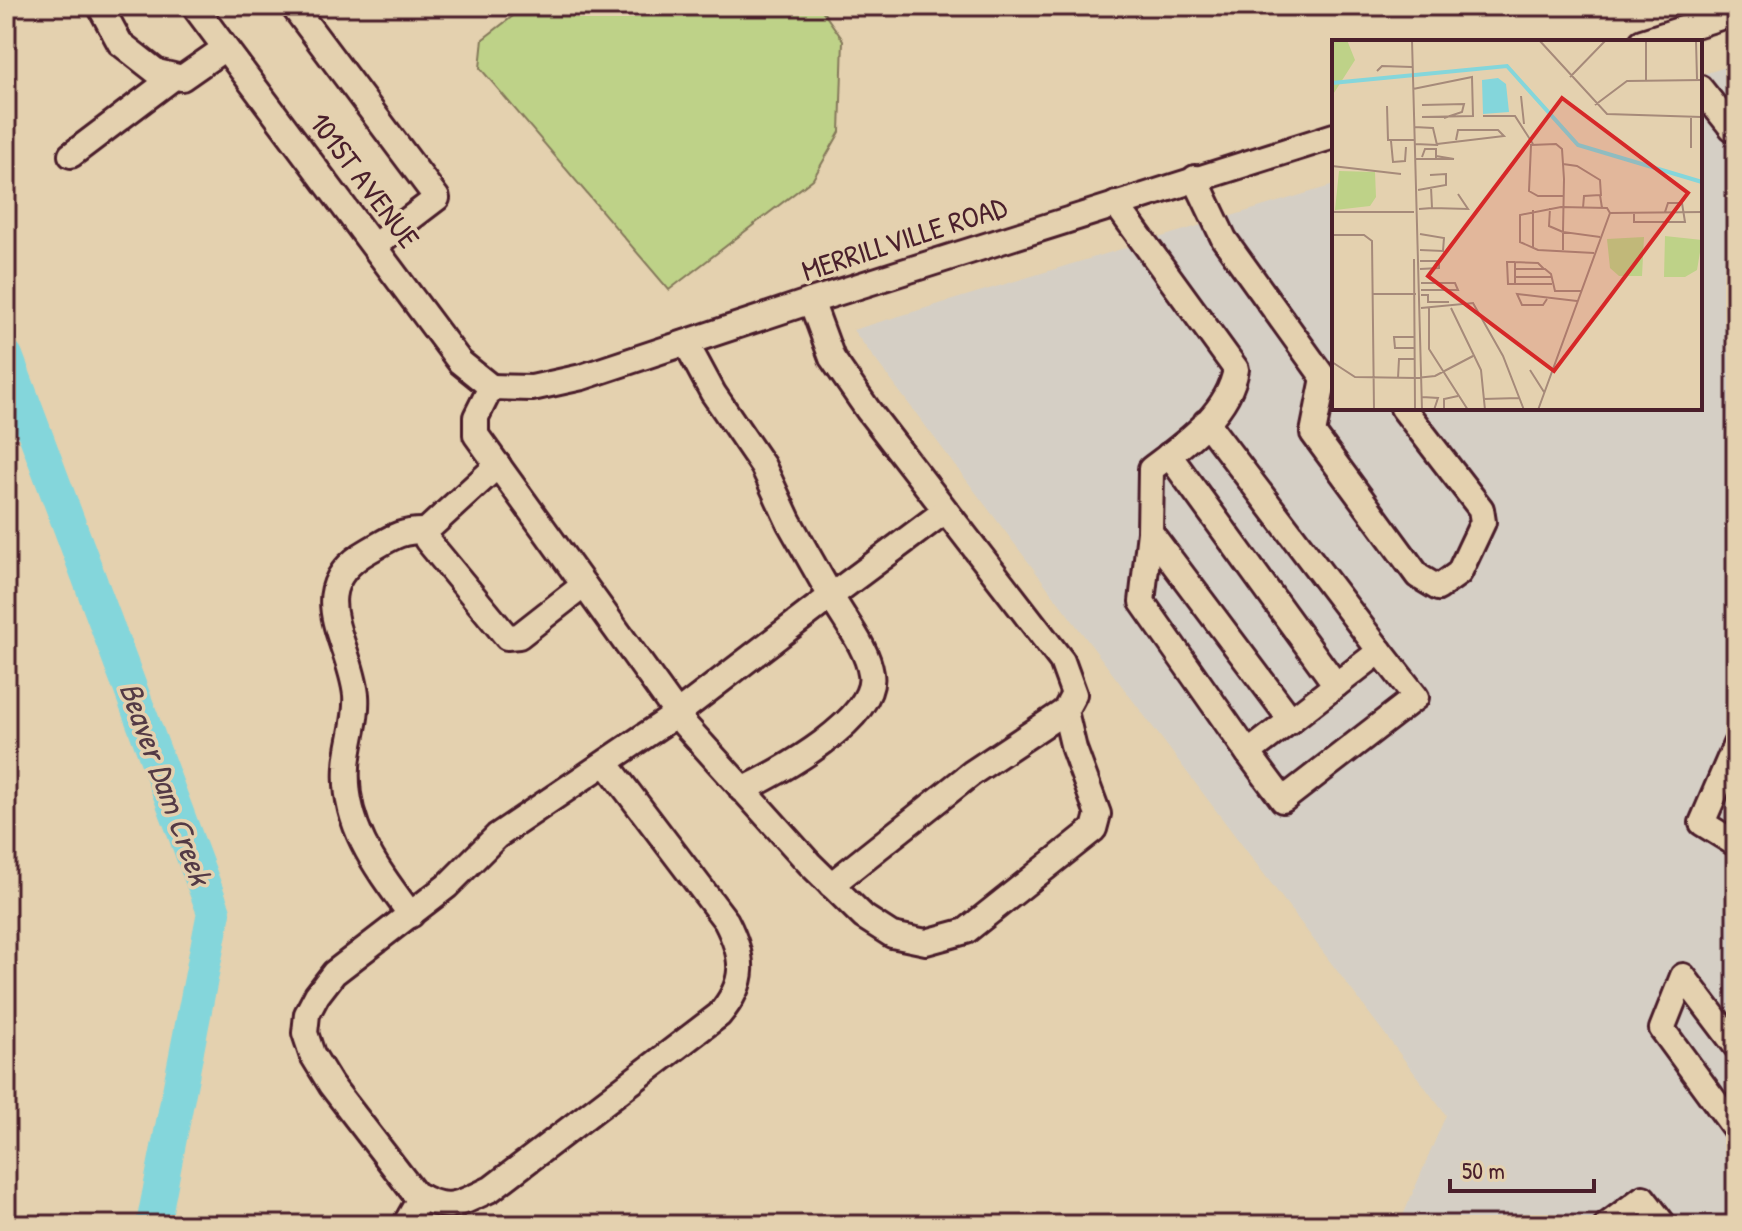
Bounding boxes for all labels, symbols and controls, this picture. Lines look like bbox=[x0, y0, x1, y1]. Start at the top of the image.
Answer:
inset map bbox=[1332, 40, 1702, 410]
street label: 101ST AVENUE bbox=[301, 104, 429, 256]
street label: MERRILLVILLE ROAD bbox=[796, 186, 1012, 290]
water label: Beaver Dam Creek bbox=[110, 676, 223, 893]
scale bar bbox=[1450, 1143, 1594, 1193]
text: 50 m bbox=[1462, 1154, 1505, 1186]

